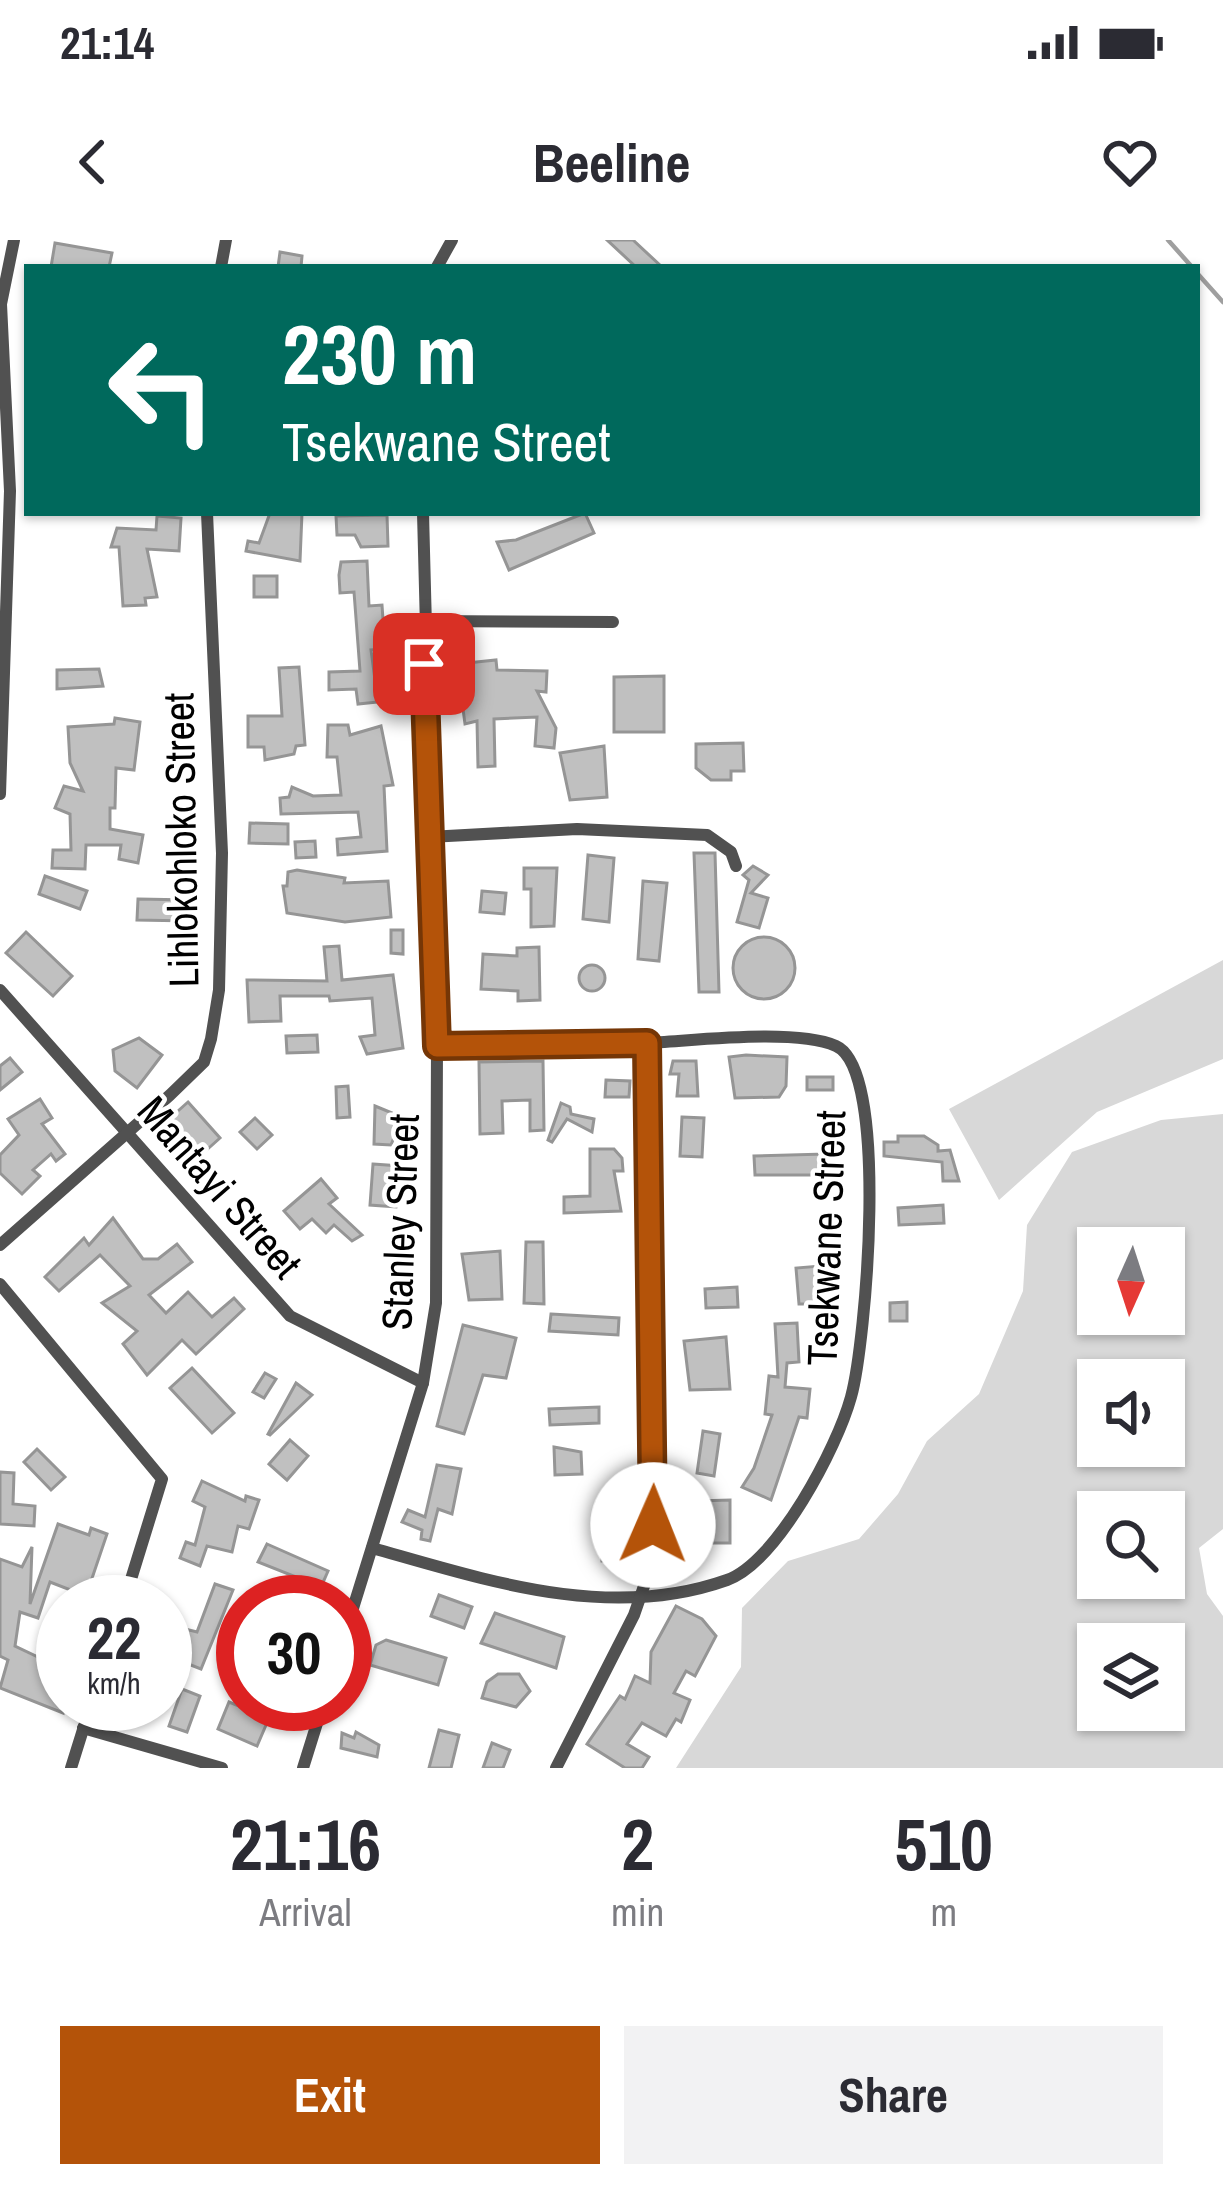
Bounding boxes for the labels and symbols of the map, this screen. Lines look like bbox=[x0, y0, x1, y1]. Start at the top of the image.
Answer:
pin bbox=[373, 613, 475, 715]
street label: Lihlokohloko Street bbox=[150, 692, 212, 988]
street label: Mantayi Street bbox=[125, 1084, 315, 1290]
street label: Tsekwane Street bbox=[794, 1109, 858, 1367]
street label: Stanley Street bbox=[368, 1113, 432, 1331]
north arrow bbox=[1077, 1227, 1185, 1335]
position arrow bbox=[590, 1462, 716, 1588]
speed limit sign: 30 bbox=[216, 1575, 372, 1731]

